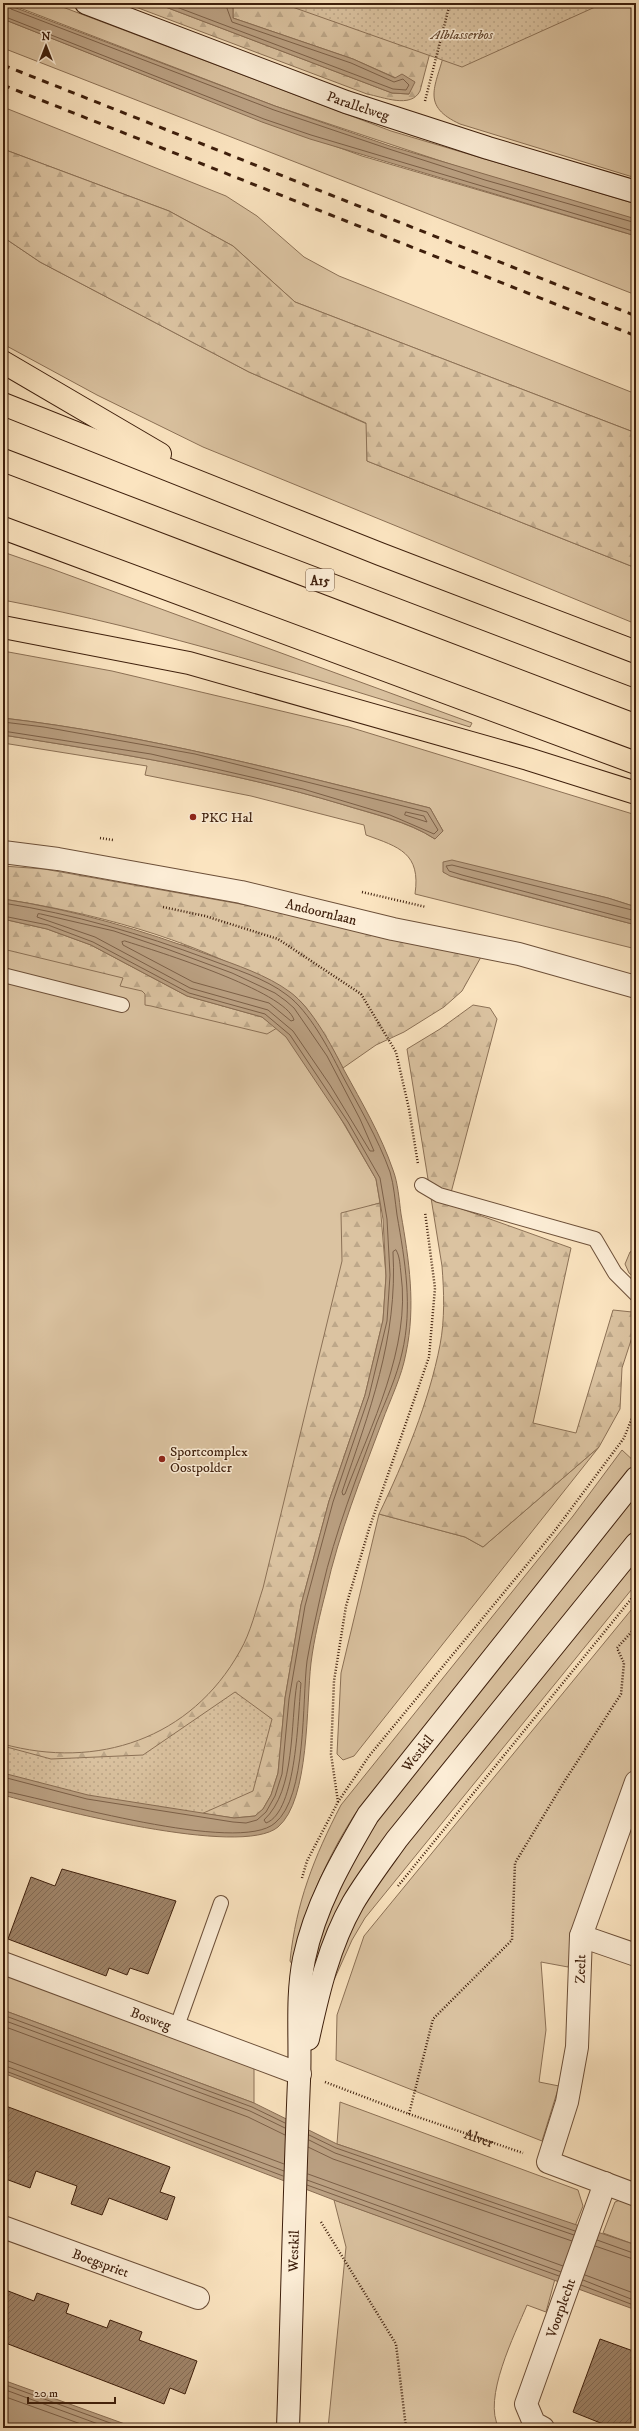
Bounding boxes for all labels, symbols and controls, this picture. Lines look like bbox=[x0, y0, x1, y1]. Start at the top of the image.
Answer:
north arrow bbox=[26, 26, 66, 66]
park label: Alblasserbos bbox=[429, 26, 494, 44]
text: N bbox=[41, 30, 51, 44]
street label: Parallelweg bbox=[324, 87, 392, 126]
road number: A15 bbox=[306, 569, 334, 591]
place label: PKC Hal bbox=[201, 809, 254, 827]
marker: PKC Hal bbox=[188, 812, 198, 822]
street label: Andoornlaan bbox=[284, 895, 359, 930]
place label: Sportcomplex Oostpolder bbox=[170, 1443, 248, 1477]
marker: Sportcomplex Oostpolder bbox=[157, 1454, 167, 1464]
street label: Westkil bbox=[397, 1731, 439, 1776]
street label: Zeelt bbox=[571, 1954, 591, 1984]
street label: Bosweg bbox=[128, 2003, 174, 2035]
street label: Alver bbox=[462, 2126, 497, 2153]
street label: Westkil bbox=[285, 2229, 304, 2273]
street label: Boegspriet bbox=[70, 2245, 132, 2282]
street label: Voorplecht bbox=[542, 2276, 580, 2341]
scale bar bbox=[28, 2379, 115, 2405]
text: 20 m bbox=[34, 2386, 58, 2401]

